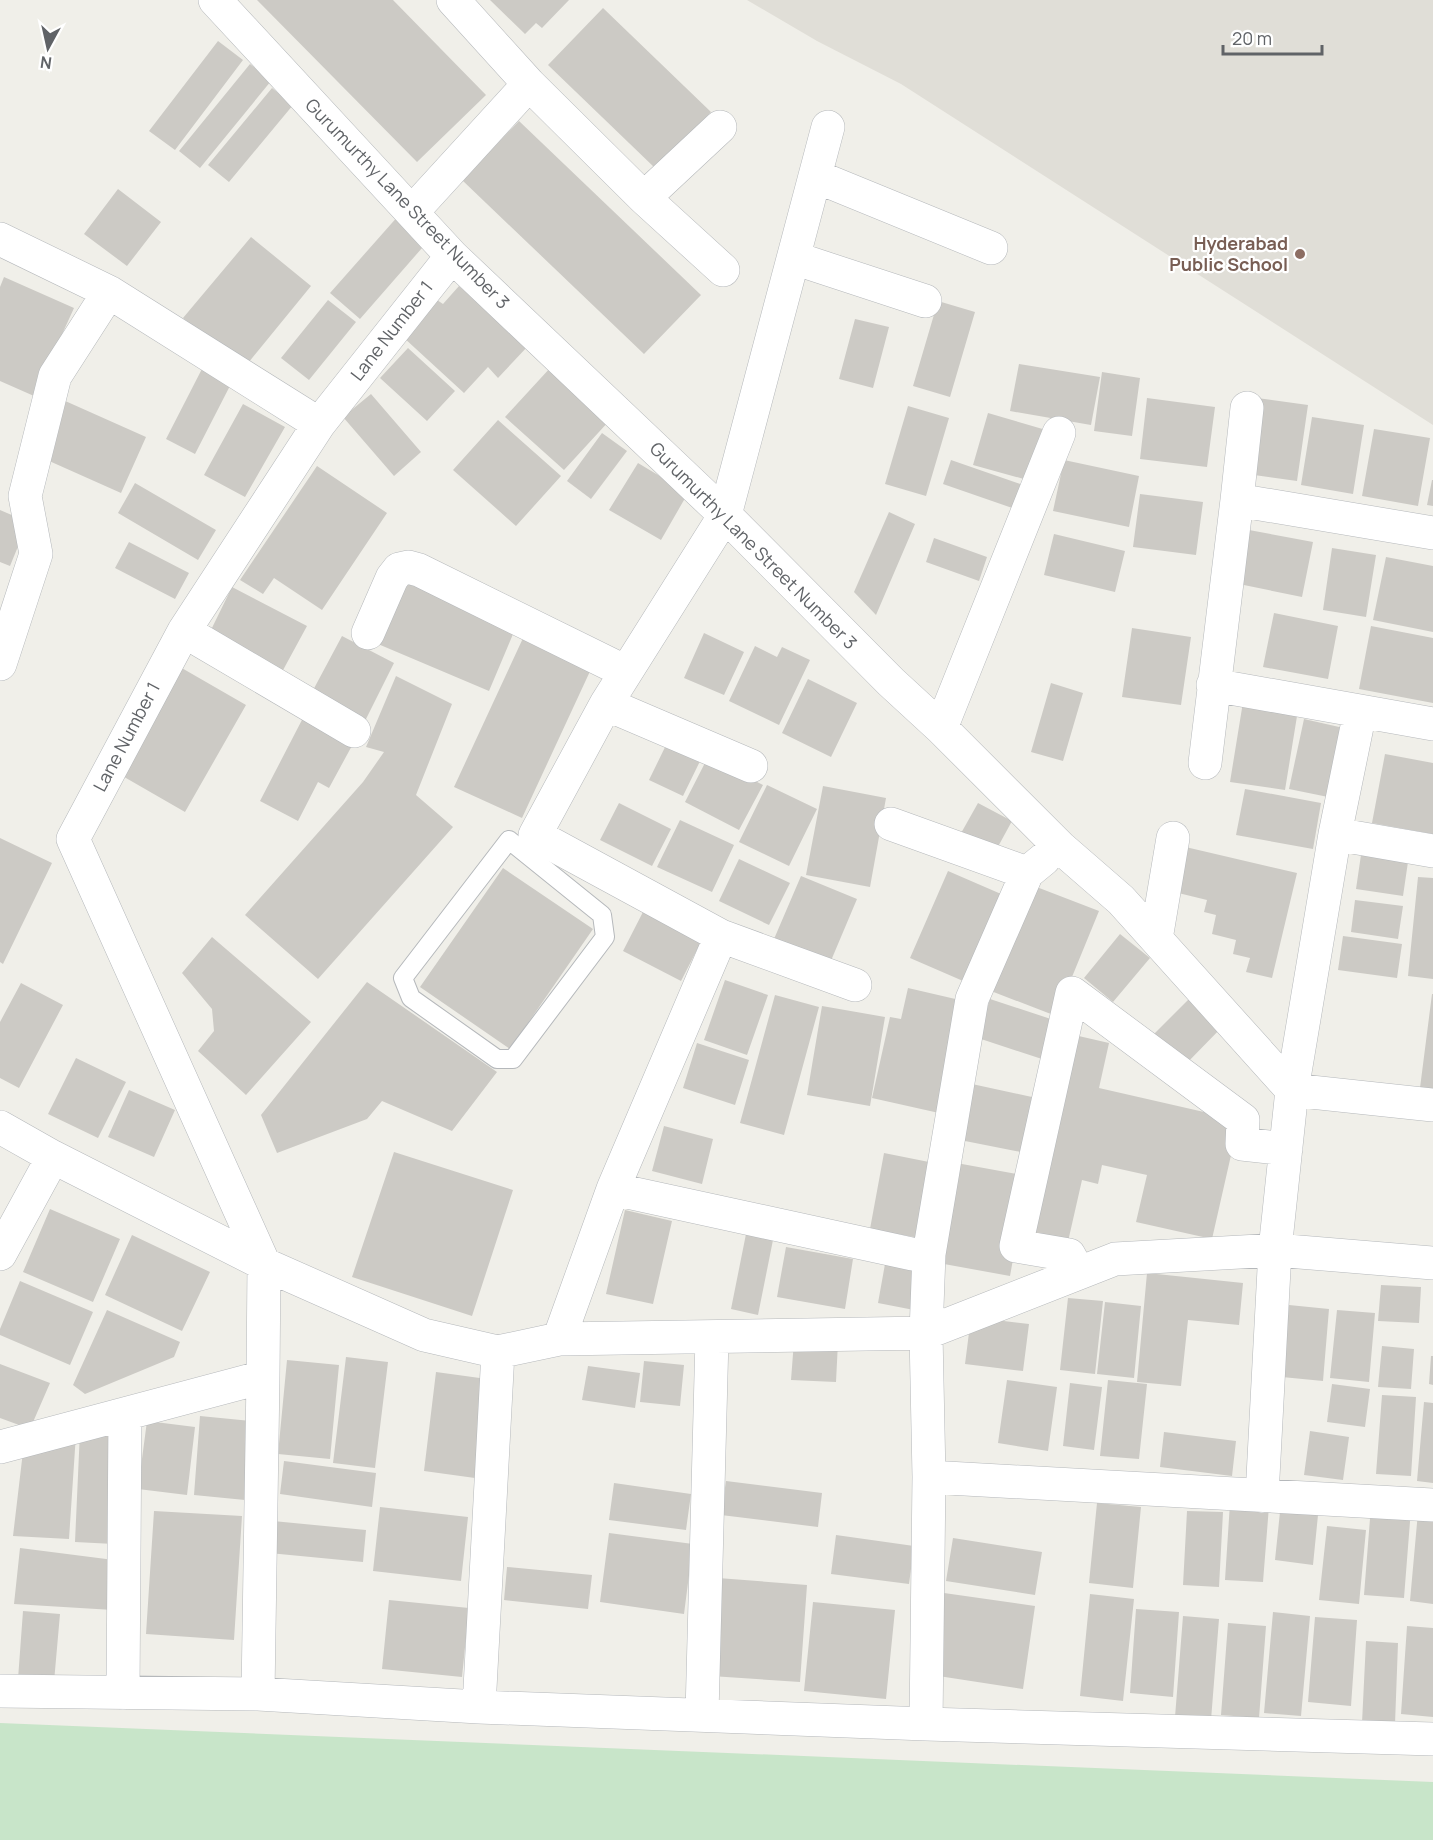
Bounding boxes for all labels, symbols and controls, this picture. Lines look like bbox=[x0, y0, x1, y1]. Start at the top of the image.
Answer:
north arrow bbox=[18, 18, 78, 78]
scale bar bbox=[1223, 18, 1322, 56]
text: 20 m bbox=[1232, 26, 1272, 50]
text: N bbox=[39, 51, 53, 75]
street label: Gurumurthy Lane Street Number 3 bbox=[300, 93, 515, 314]
place label: Hyderabad Public School bbox=[1169, 231, 1288, 276]
marker: Hyderabad Public School bbox=[1293, 247, 1307, 261]
street label: Lane Number 1 bbox=[345, 276, 438, 385]
street label: Gurumurthy Lane Street Number 3 bbox=[645, 436, 863, 654]
street label: Lane Number 1 bbox=[87, 678, 165, 795]

